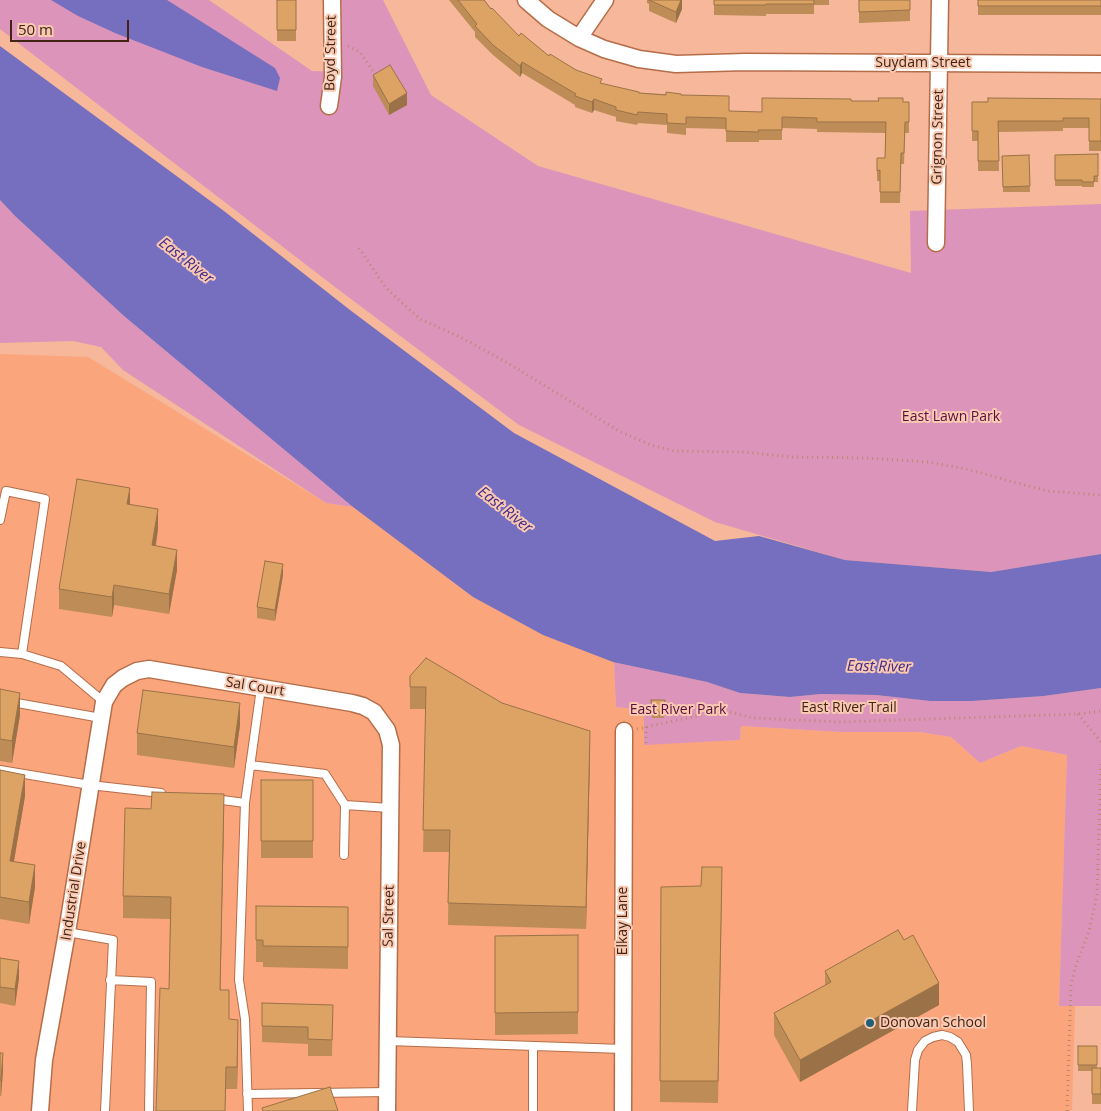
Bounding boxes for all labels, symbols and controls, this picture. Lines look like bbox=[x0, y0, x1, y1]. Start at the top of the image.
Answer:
scale bar bbox=[12, 10, 131, 42]
street label: Boyd Street bbox=[322, 15, 340, 91]
text: 50 m bbox=[18, 19, 53, 39]
street label: Suydam Street bbox=[875, 55, 971, 71]
street label: Grignon Street bbox=[929, 89, 947, 185]
water label: East River bbox=[155, 234, 217, 288]
park label: East Lawn Park bbox=[902, 409, 1000, 425]
water label: East River bbox=[474, 483, 536, 537]
water label: East River bbox=[847, 657, 911, 677]
street label: Sal Court bbox=[224, 674, 286, 700]
street label: East River Trail bbox=[801, 700, 897, 716]
park label: East River Park bbox=[630, 702, 726, 718]
street label: Industrial Drive bbox=[58, 840, 90, 942]
street label: Sal Street bbox=[380, 885, 398, 947]
street label: Elkay Lane bbox=[615, 887, 631, 955]
place label: Donovan School bbox=[880, 1015, 986, 1031]
marker: Donovan School bbox=[864, 1017, 876, 1029]

